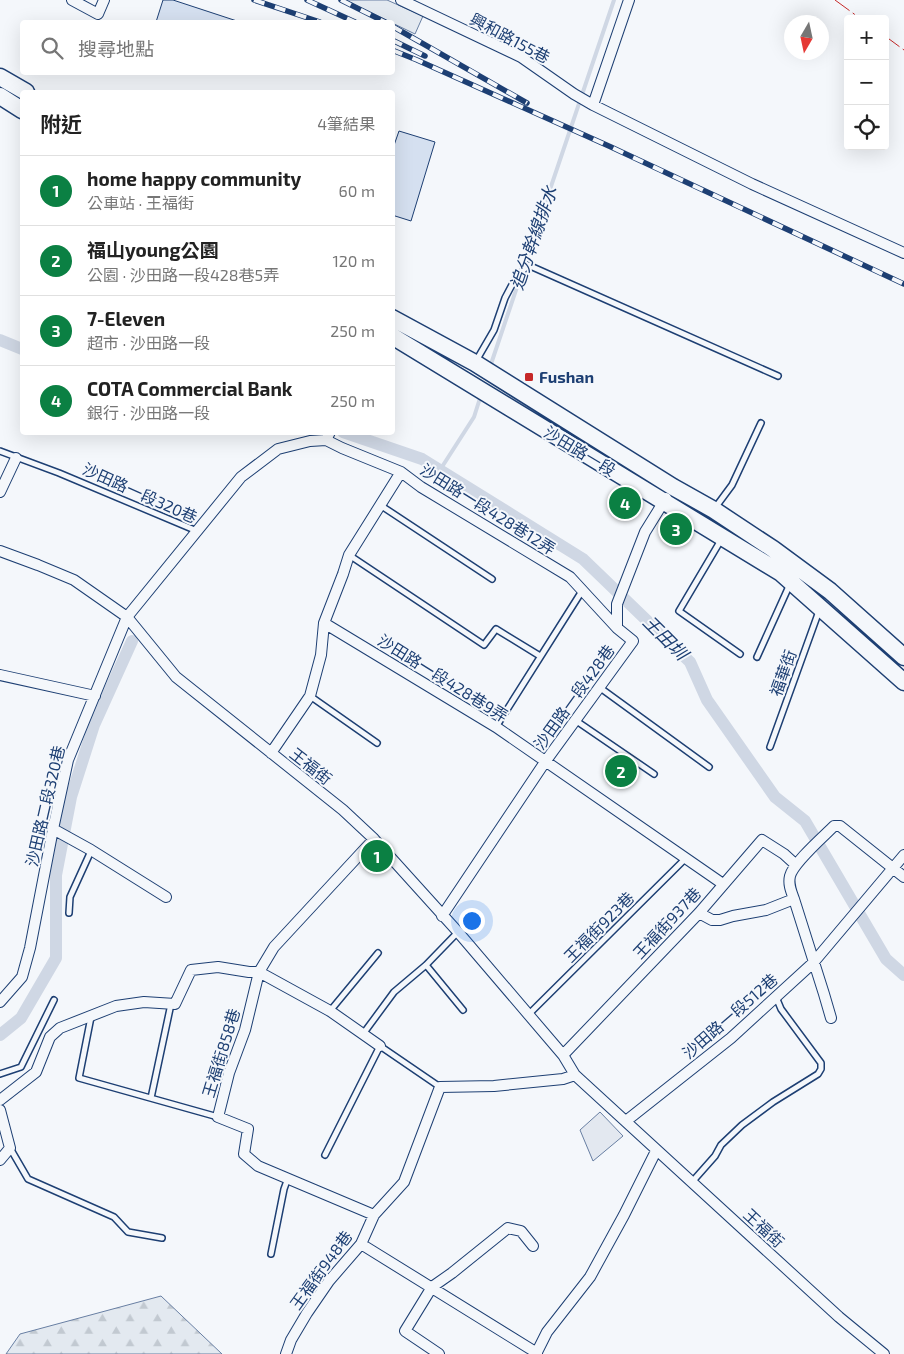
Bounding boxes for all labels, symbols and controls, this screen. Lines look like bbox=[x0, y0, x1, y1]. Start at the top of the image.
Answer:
street label: 興和路155巷 bbox=[467, 9, 553, 66]
north arrow bbox=[784, 15, 829, 60]
map controls bbox=[844, 15, 889, 150]
button: + bbox=[844, 15, 889, 60]
search box bbox=[20, 20, 395, 75]
icon: search bbox=[38, 34, 66, 62]
text: 搜尋地點 bbox=[78, 37, 154, 60]
button: − bbox=[844, 60, 889, 105]
button: locate bbox=[844, 105, 889, 150]
text: 附近 bbox=[40, 111, 82, 136]
text: 4筆結果 bbox=[317, 114, 375, 133]
text: home happy community bbox=[87, 167, 301, 190]
text: 1 bbox=[53, 181, 59, 200]
text: 60 m bbox=[339, 181, 375, 200]
water label: 追分幹線排水 bbox=[505, 182, 561, 292]
text: 公車站 · 王福街 bbox=[87, 193, 194, 212]
text: 福山young公園 bbox=[87, 238, 219, 261]
text: 2 bbox=[51, 251, 61, 270]
text: 120 m bbox=[332, 251, 375, 270]
text: 公園 · 沙田路一段428巷5弄 bbox=[87, 265, 279, 284]
text: 7-Eleven bbox=[87, 307, 165, 330]
text: 3 bbox=[51, 321, 61, 340]
text: 250 m bbox=[330, 321, 375, 340]
text: 超市 · 沙田路一段 bbox=[87, 333, 210, 352]
place label: Fushan bbox=[539, 367, 594, 386]
marker: Fushan bbox=[523, 371, 535, 383]
text: COTA Commercial Bank bbox=[87, 377, 293, 400]
text: 4 bbox=[51, 391, 61, 410]
text: 250 m bbox=[330, 391, 375, 410]
text: 銀行 · 沙田路一段 bbox=[87, 403, 210, 422]
street label: 沙田路一段 bbox=[541, 422, 619, 479]
street label: 沙田路一段320巷 bbox=[80, 459, 201, 526]
street label: 沙田路一段428巷12弄 bbox=[417, 459, 559, 558]
pin: 4 bbox=[609, 484, 641, 522]
pin: 3 bbox=[660, 510, 692, 548]
water label: 王田圳 bbox=[639, 610, 695, 666]
street label: 沙田路一段428巷9弄 bbox=[375, 630, 512, 725]
street label: 沙田路一段428巷 bbox=[529, 641, 618, 753]
street label: 福華街 bbox=[765, 647, 800, 699]
street label: 王福街 bbox=[287, 743, 336, 788]
street label: 沙田路二段320巷 bbox=[21, 744, 68, 868]
pin: 2 bbox=[605, 752, 637, 790]
pin: 1 bbox=[361, 837, 393, 875]
street label: 王福街937巷 bbox=[629, 883, 704, 962]
street label: 王福街923巷 bbox=[560, 888, 638, 966]
your location bbox=[459, 908, 485, 934]
street label: 沙田路一段512巷 bbox=[678, 969, 781, 1062]
street label: 王福街858巷 bbox=[198, 1006, 243, 1100]
street label: 王福街 bbox=[740, 1204, 788, 1251]
street label: 王福街948巷 bbox=[286, 1227, 356, 1313]

